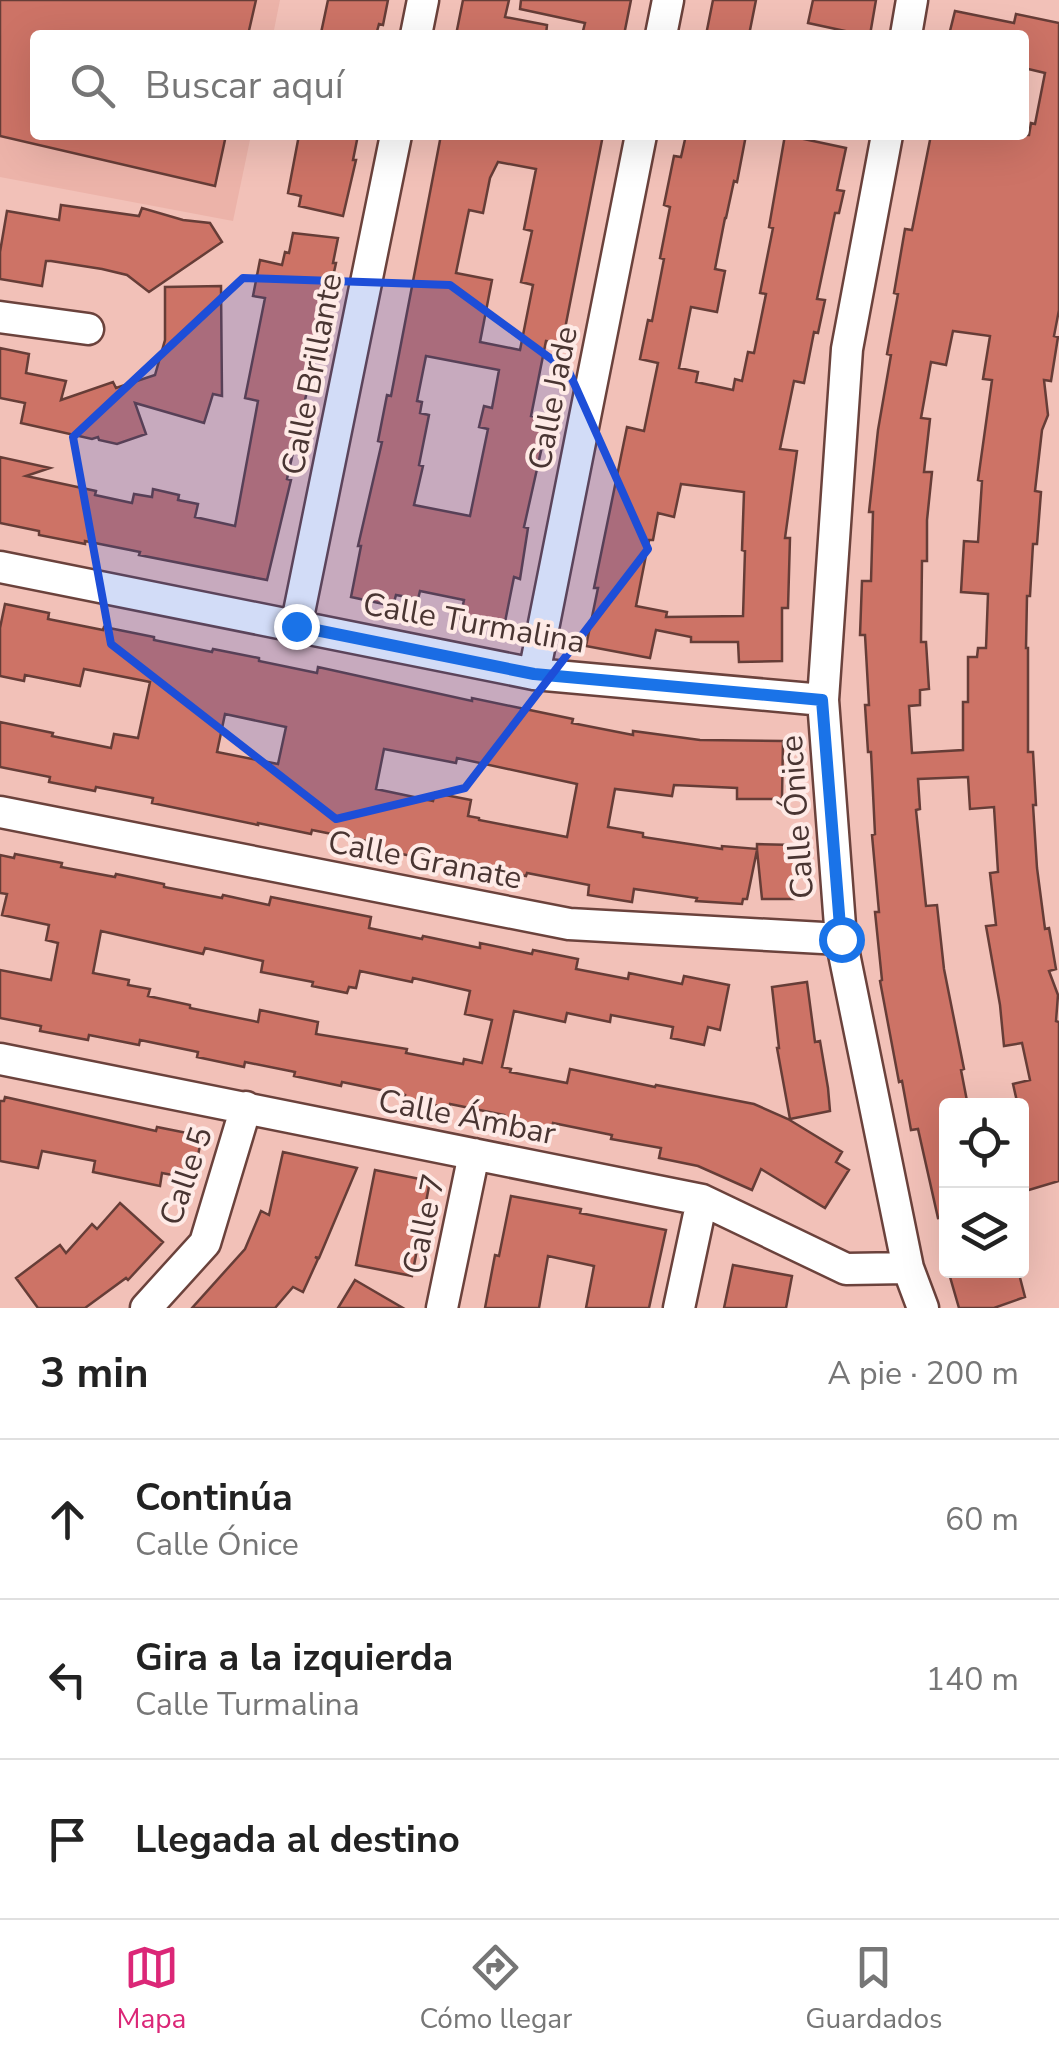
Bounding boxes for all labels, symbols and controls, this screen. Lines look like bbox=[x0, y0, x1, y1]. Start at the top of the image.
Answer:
search box bbox=[30, 30, 1029, 140]
icon: search bbox=[65, 58, 120, 113]
text: Buscar aquí bbox=[145, 60, 344, 111]
street label: Calle Brillante bbox=[271, 269, 353, 479]
street label: Calle Jade bbox=[518, 323, 588, 473]
street label: Calle Turmalina bbox=[360, 582, 588, 664]
route end bbox=[274, 604, 320, 650]
street label: Calle Ónice bbox=[770, 734, 824, 900]
street label: Calle Granate bbox=[324, 820, 526, 900]
route start bbox=[819, 917, 865, 963]
street label: Calle Ámbar bbox=[375, 1079, 560, 1155]
map controls bbox=[939, 1098, 1029, 1278]
button: locate bbox=[939, 1098, 1029, 1188]
street label: Calle 5 bbox=[149, 1121, 223, 1231]
street label: Calle 7 bbox=[392, 1170, 456, 1278]
button: layers bbox=[939, 1188, 1029, 1278]
text: 3 min bbox=[40, 1345, 149, 1402]
text: A pie · 200 m bbox=[827, 1352, 1019, 1395]
text: Continúa bbox=[135, 1472, 293, 1523]
icon: ahead bbox=[40, 1492, 95, 1547]
text: 60 m bbox=[945, 1498, 1019, 1541]
text: Calle Ónice bbox=[135, 1523, 299, 1566]
text: Gira a la izquierda bbox=[135, 1632, 453, 1683]
icon: left bbox=[40, 1652, 95, 1707]
text: 140 m bbox=[926, 1658, 1019, 1701]
text: Calle Turmalina bbox=[135, 1683, 360, 1726]
icon: arrive bbox=[40, 1812, 95, 1867]
text: Llegada al destino bbox=[135, 1814, 460, 1865]
tab: Mapa bbox=[117, 1940, 186, 2038]
tab: Cómo llegar bbox=[419, 1940, 572, 2038]
tab: Guardados bbox=[805, 1940, 942, 2038]

